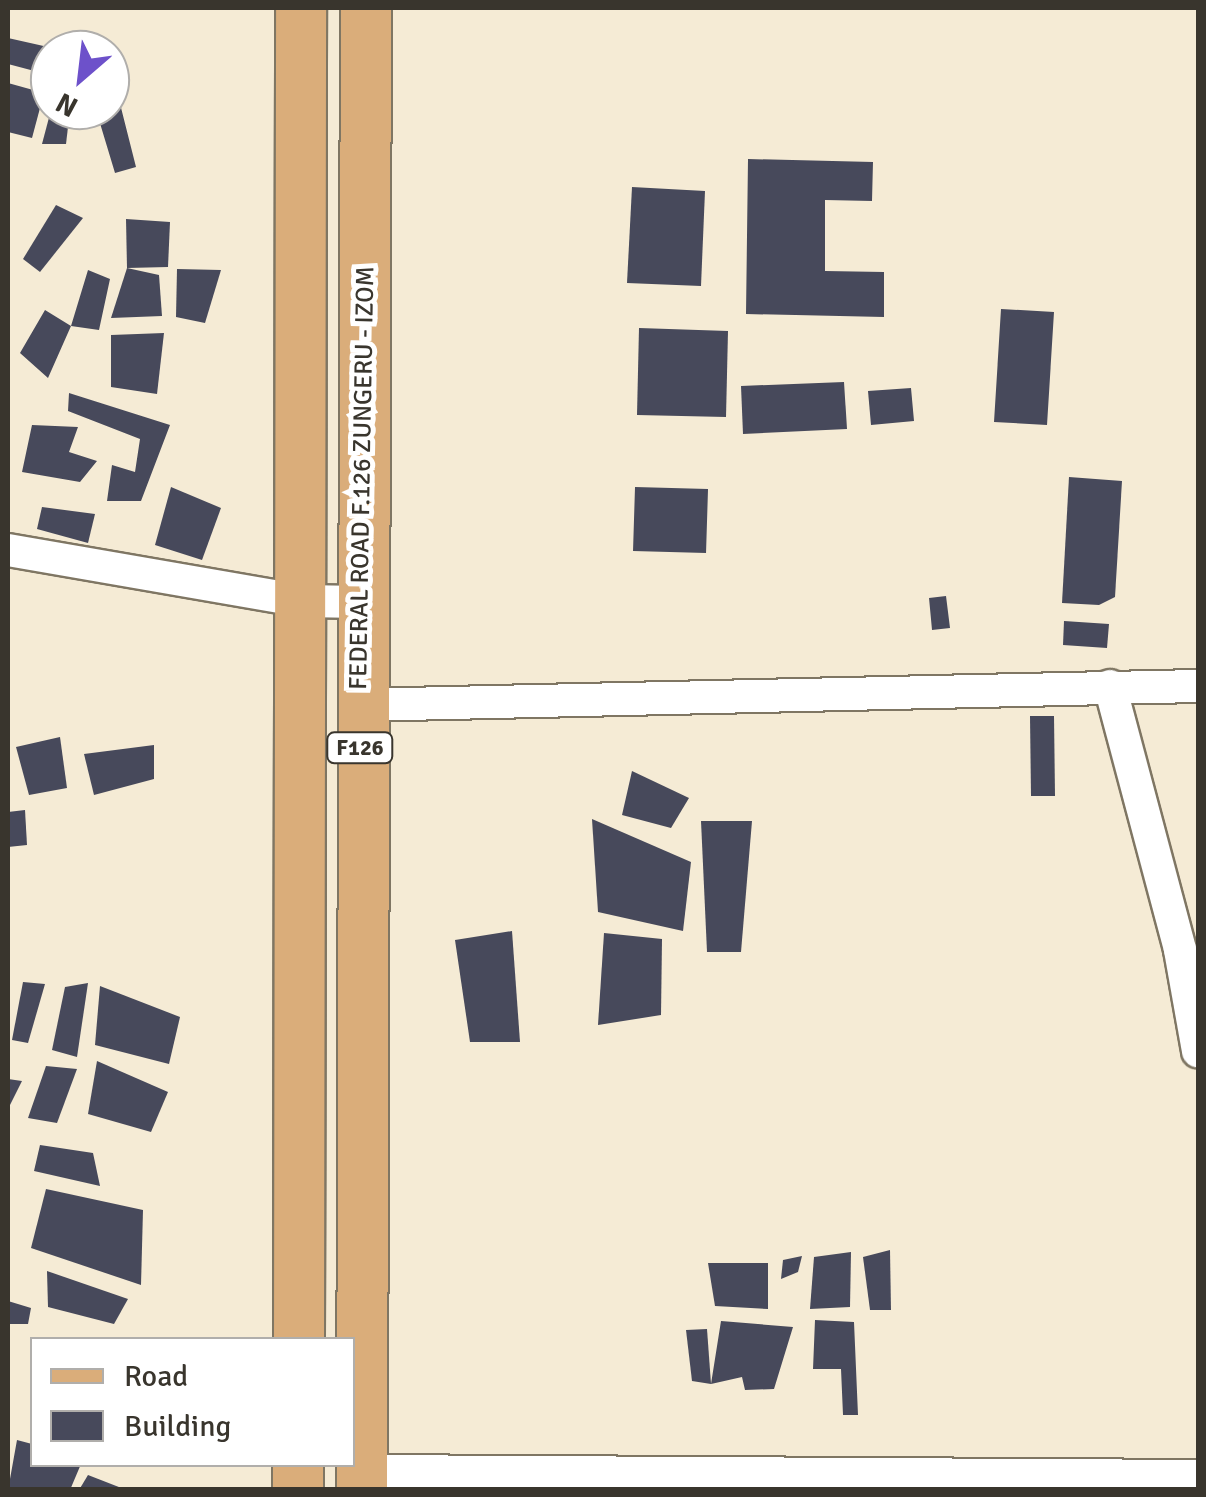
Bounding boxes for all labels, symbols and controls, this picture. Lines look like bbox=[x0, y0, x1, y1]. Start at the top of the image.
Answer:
north arrow bbox=[30, 30, 130, 130]
text: N bbox=[50, 85, 83, 124]
street label: FEDERAL ROAD F.126 ZUNGERU - IZOM bbox=[343, 266, 381, 690]
road number: F126 bbox=[325, 731, 395, 765]
legend bbox=[30, 1337, 355, 1467]
text: Road bbox=[124, 1358, 188, 1395]
text: Building bbox=[124, 1408, 231, 1445]

